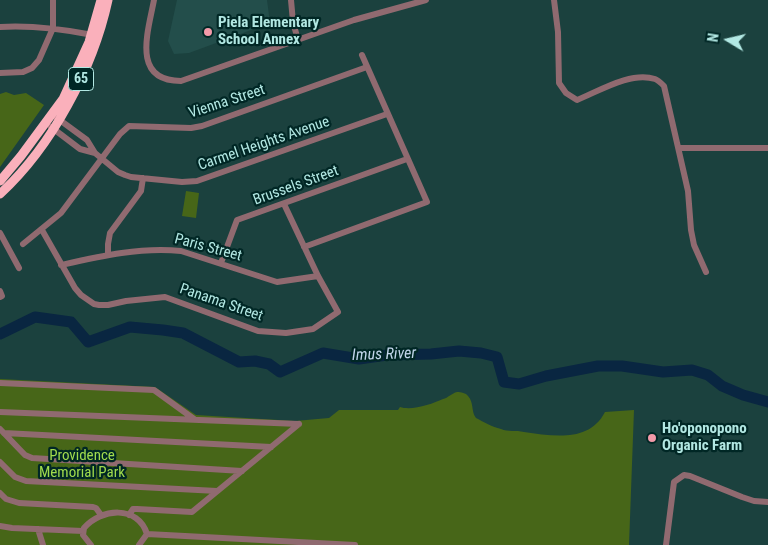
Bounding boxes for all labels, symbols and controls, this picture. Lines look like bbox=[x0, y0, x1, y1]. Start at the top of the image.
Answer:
place label: Piela Elementary School Annex bbox=[218, 14, 319, 49]
north arrow bbox=[703, 15, 753, 65]
marker: Piela Elementary School Annex bbox=[202, 26, 214, 38]
text: N bbox=[705, 32, 722, 43]
road number: 65 bbox=[68, 68, 94, 90]
street label: Vienna Street bbox=[187, 81, 267, 123]
street label: Carmel Heights Avenue bbox=[196, 113, 332, 175]
street label: Brussels Street bbox=[251, 162, 341, 210]
street label: Paris Street bbox=[172, 230, 244, 266]
street label: Panama Street bbox=[177, 280, 265, 326]
water label: Imus River bbox=[352, 344, 416, 366]
place label: Ho'oponopono Organic Farm bbox=[662, 420, 747, 455]
marker: Ho'oponopono Organic Farm bbox=[646, 432, 658, 444]
park label: Providence Memorial Park bbox=[39, 447, 125, 482]

